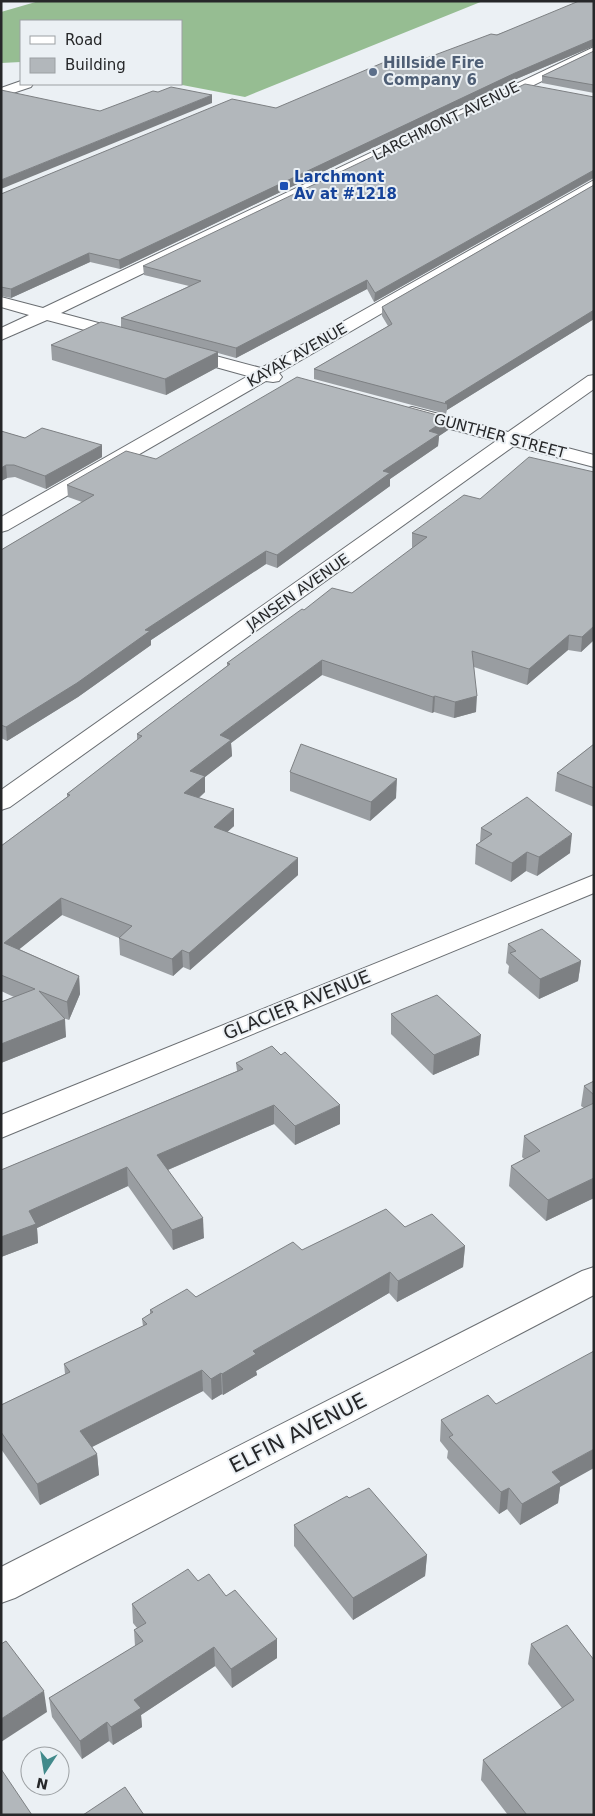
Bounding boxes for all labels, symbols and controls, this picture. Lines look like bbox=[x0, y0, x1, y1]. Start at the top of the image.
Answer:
legend bbox=[20, 20, 182, 85]
text: Road bbox=[65, 31, 103, 49]
place label: Hillside Fire Company 6 bbox=[383, 54, 484, 89]
text: Building bbox=[65, 56, 126, 74]
marker: Hillside Fire Company 6 bbox=[367, 66, 379, 78]
street label: LARCHMONT AVENUE bbox=[370, 78, 522, 164]
place label: Larchmont Av at #1218 bbox=[294, 168, 397, 203]
marker: Larchmont Av at #1218 bbox=[278, 180, 290, 192]
street label: KAYAK AVENUE bbox=[244, 319, 350, 391]
street label: GUNTHER STREET bbox=[432, 410, 569, 463]
street label: JANSEN AVENUE bbox=[242, 550, 353, 635]
street label: GLACIER AVENUE bbox=[220, 965, 373, 1044]
street label: ELFIN AVENUE bbox=[225, 1388, 371, 1478]
north arrow bbox=[20, 1746, 70, 1796]
text: N bbox=[35, 1775, 50, 1793]

